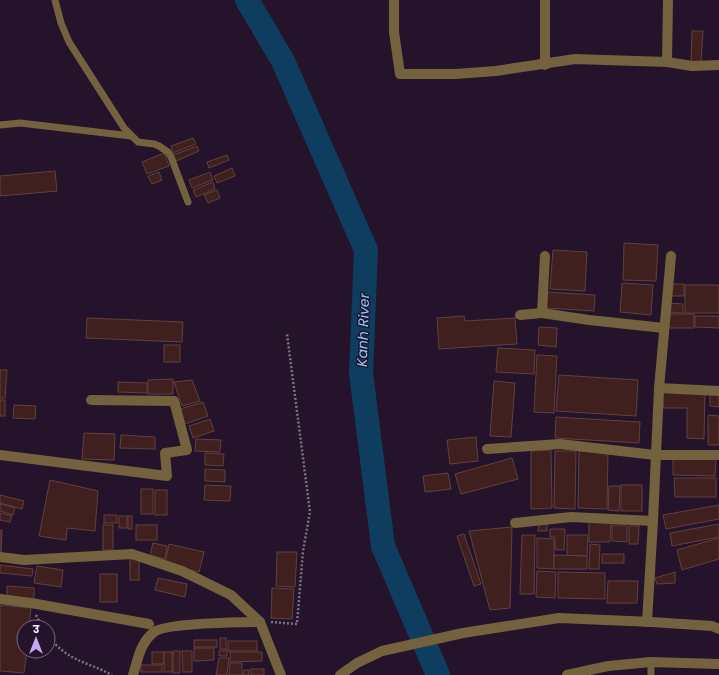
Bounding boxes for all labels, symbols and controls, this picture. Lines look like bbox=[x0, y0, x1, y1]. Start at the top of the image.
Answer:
water label: Kanh River bbox=[352, 292, 374, 367]
north arrow bbox=[16, 619, 56, 659]
text: उ bbox=[32, 621, 40, 637]

